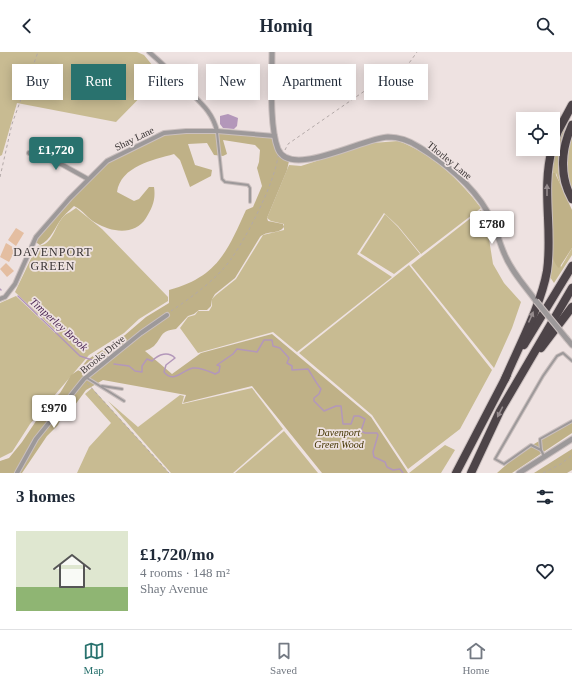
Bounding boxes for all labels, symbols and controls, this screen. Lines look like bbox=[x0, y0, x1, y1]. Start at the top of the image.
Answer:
icon: back bbox=[16, 15, 38, 37]
icon: search bbox=[534, 15, 556, 37]
text: Homiq bbox=[259, 16, 313, 36]
chip: Buy bbox=[12, 64, 63, 100]
chip: Rent bbox=[71, 64, 126, 100]
chip: Filters bbox=[134, 64, 198, 100]
chip: New bbox=[206, 64, 260, 100]
chip: Apartment bbox=[268, 64, 356, 100]
chip: House bbox=[364, 64, 428, 100]
map controls bbox=[516, 112, 560, 156]
button: locate bbox=[516, 112, 560, 156]
street label: Shay Lane bbox=[113, 124, 156, 153]
pin: £1,720 bbox=[23, 137, 89, 171]
street label: Thorley Lane bbox=[425, 139, 475, 182]
text: £1,720 bbox=[38, 142, 74, 157]
one-way arrow bbox=[544, 183, 550, 196]
pin: £780 bbox=[468, 211, 516, 245]
text: £780 bbox=[479, 216, 505, 231]
district label: DAVENPORT GREEN bbox=[13, 245, 93, 273]
water label: Timperley Brook bbox=[28, 295, 91, 354]
one-way arrow bbox=[528, 312, 534, 323]
street label: Brooks Drive bbox=[78, 333, 127, 376]
pin: £970 bbox=[30, 395, 78, 429]
text: £970 bbox=[41, 400, 67, 415]
one-way arrow bbox=[497, 406, 503, 418]
park label: Davenport Green Wood bbox=[314, 427, 365, 450]
icon: filters bbox=[534, 486, 556, 508]
text: 3 homes bbox=[16, 487, 75, 506]
text: £1,720/mo bbox=[140, 545, 214, 564]
icon: home bbox=[48, 547, 96, 595]
icon: heart bbox=[534, 560, 556, 582]
text: 4 rooms · 148 m² bbox=[140, 565, 230, 580]
text: Shay Avenue bbox=[140, 581, 208, 596]
tab: Map bbox=[83, 640, 105, 676]
tab: Saved bbox=[270, 640, 297, 676]
tab: Home bbox=[462, 640, 489, 676]

